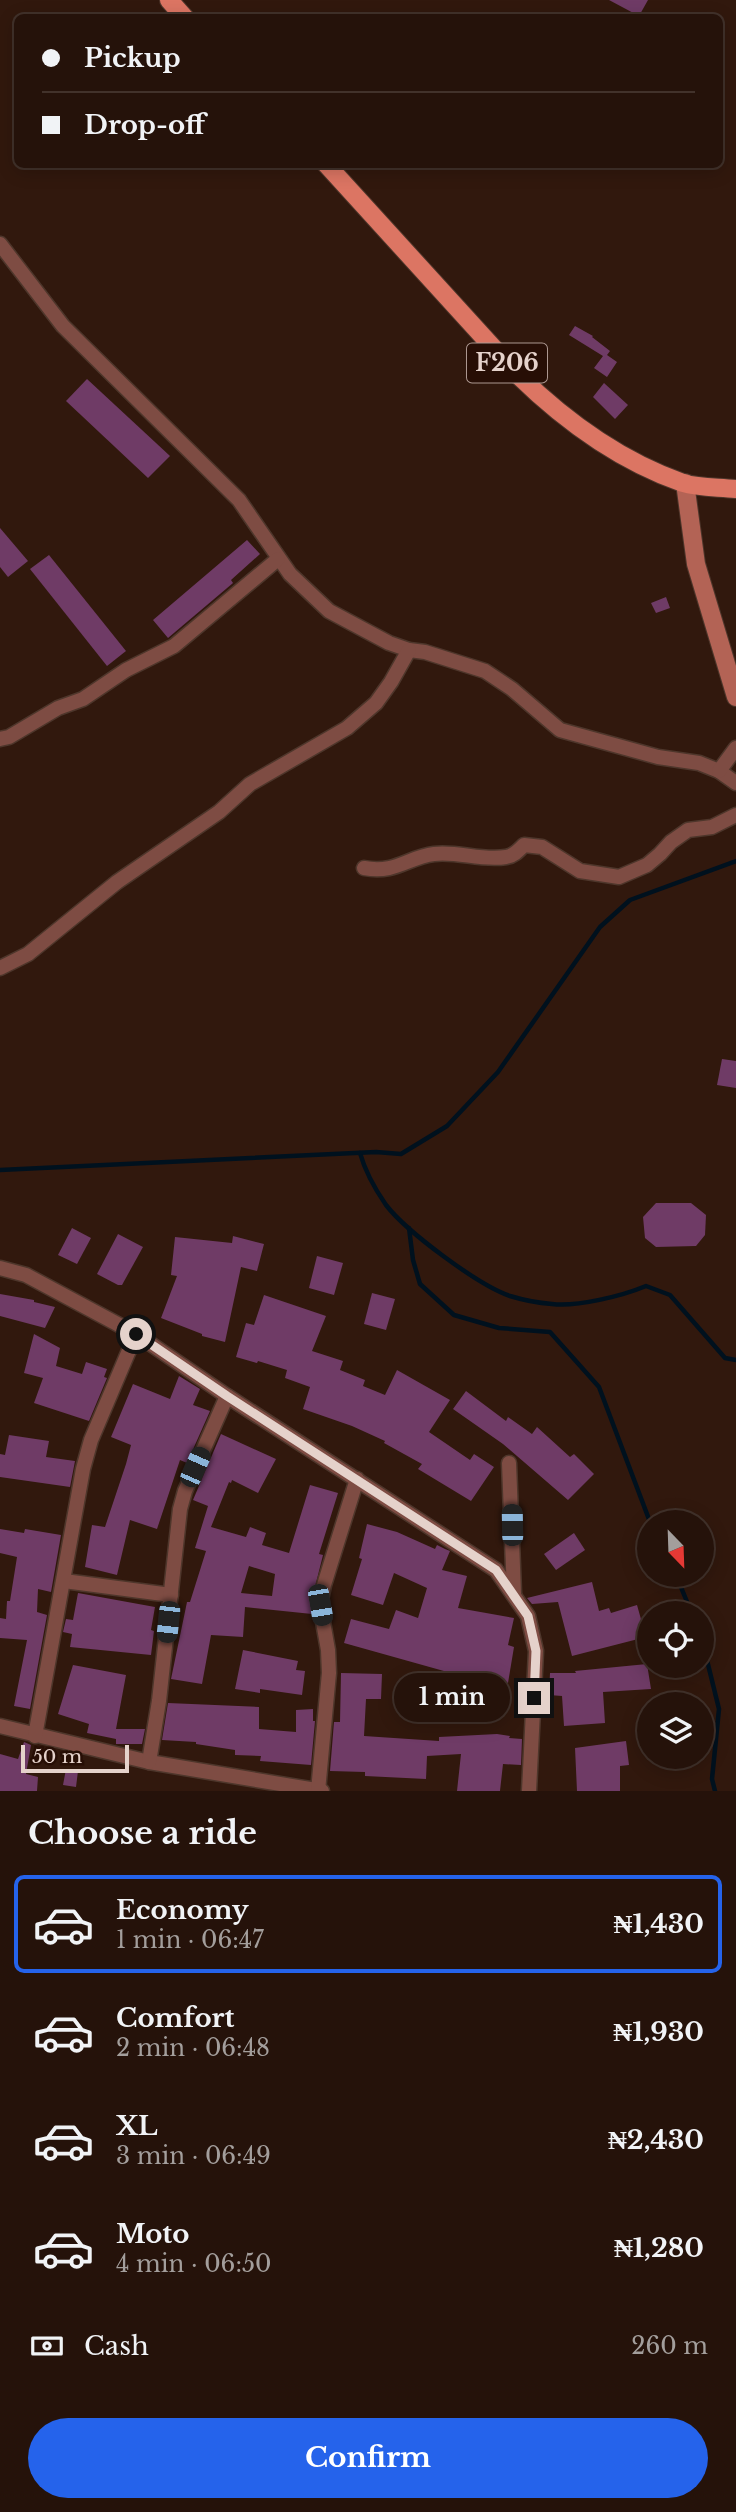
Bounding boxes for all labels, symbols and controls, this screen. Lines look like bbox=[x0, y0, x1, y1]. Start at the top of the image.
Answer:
text: Pickup bbox=[84, 42, 181, 74]
text: Drop-off bbox=[84, 109, 205, 141]
road number: F206 bbox=[467, 344, 547, 382]
route start bbox=[120, 1318, 152, 1350]
car bbox=[177, 1444, 214, 1490]
car bbox=[502, 1504, 523, 1546]
north arrow bbox=[637, 1510, 714, 1587]
map controls bbox=[637, 1510, 714, 1769]
car bbox=[307, 1582, 334, 1628]
car bbox=[156, 1600, 181, 1644]
button: locate bbox=[637, 1601, 714, 1678]
callout: 1 min bbox=[394, 1674, 510, 1722]
route end bbox=[518, 1682, 550, 1714]
text: 1 min bbox=[419, 1683, 485, 1711]
button: layers bbox=[637, 1692, 714, 1769]
scale bar bbox=[21, 1742, 130, 1774]
text: 50 m bbox=[32, 1745, 82, 1768]
text: Choose a ride bbox=[28, 1813, 257, 1853]
icon: car bbox=[32, 1893, 95, 1956]
text: Economy bbox=[116, 1894, 249, 1926]
text: ₦1,430 bbox=[614, 1908, 704, 1940]
text: 1 min · 06:47 bbox=[116, 1926, 264, 1954]
icon: car bbox=[32, 2001, 95, 2064]
text: Comfort bbox=[116, 2002, 234, 2034]
text: ₦1,930 bbox=[613, 2016, 704, 2048]
text: 2 min · 06:48 bbox=[116, 2034, 270, 2062]
icon: car bbox=[32, 2109, 95, 2172]
text: XL bbox=[116, 2110, 158, 2142]
text: ₦2,430 bbox=[608, 2124, 704, 2156]
text: 3 min · 06:49 bbox=[116, 2142, 271, 2170]
icon: car bbox=[32, 2217, 95, 2280]
text: Moto bbox=[116, 2218, 189, 2250]
text: ₦1,280 bbox=[614, 2232, 704, 2264]
text: 4 min · 06:50 bbox=[116, 2250, 271, 2278]
icon: cash bbox=[28, 2327, 66, 2365]
text: Cash bbox=[84, 2330, 149, 2362]
text: 260 m bbox=[631, 2332, 708, 2360]
button: Confirm bbox=[28, 2418, 708, 2498]

